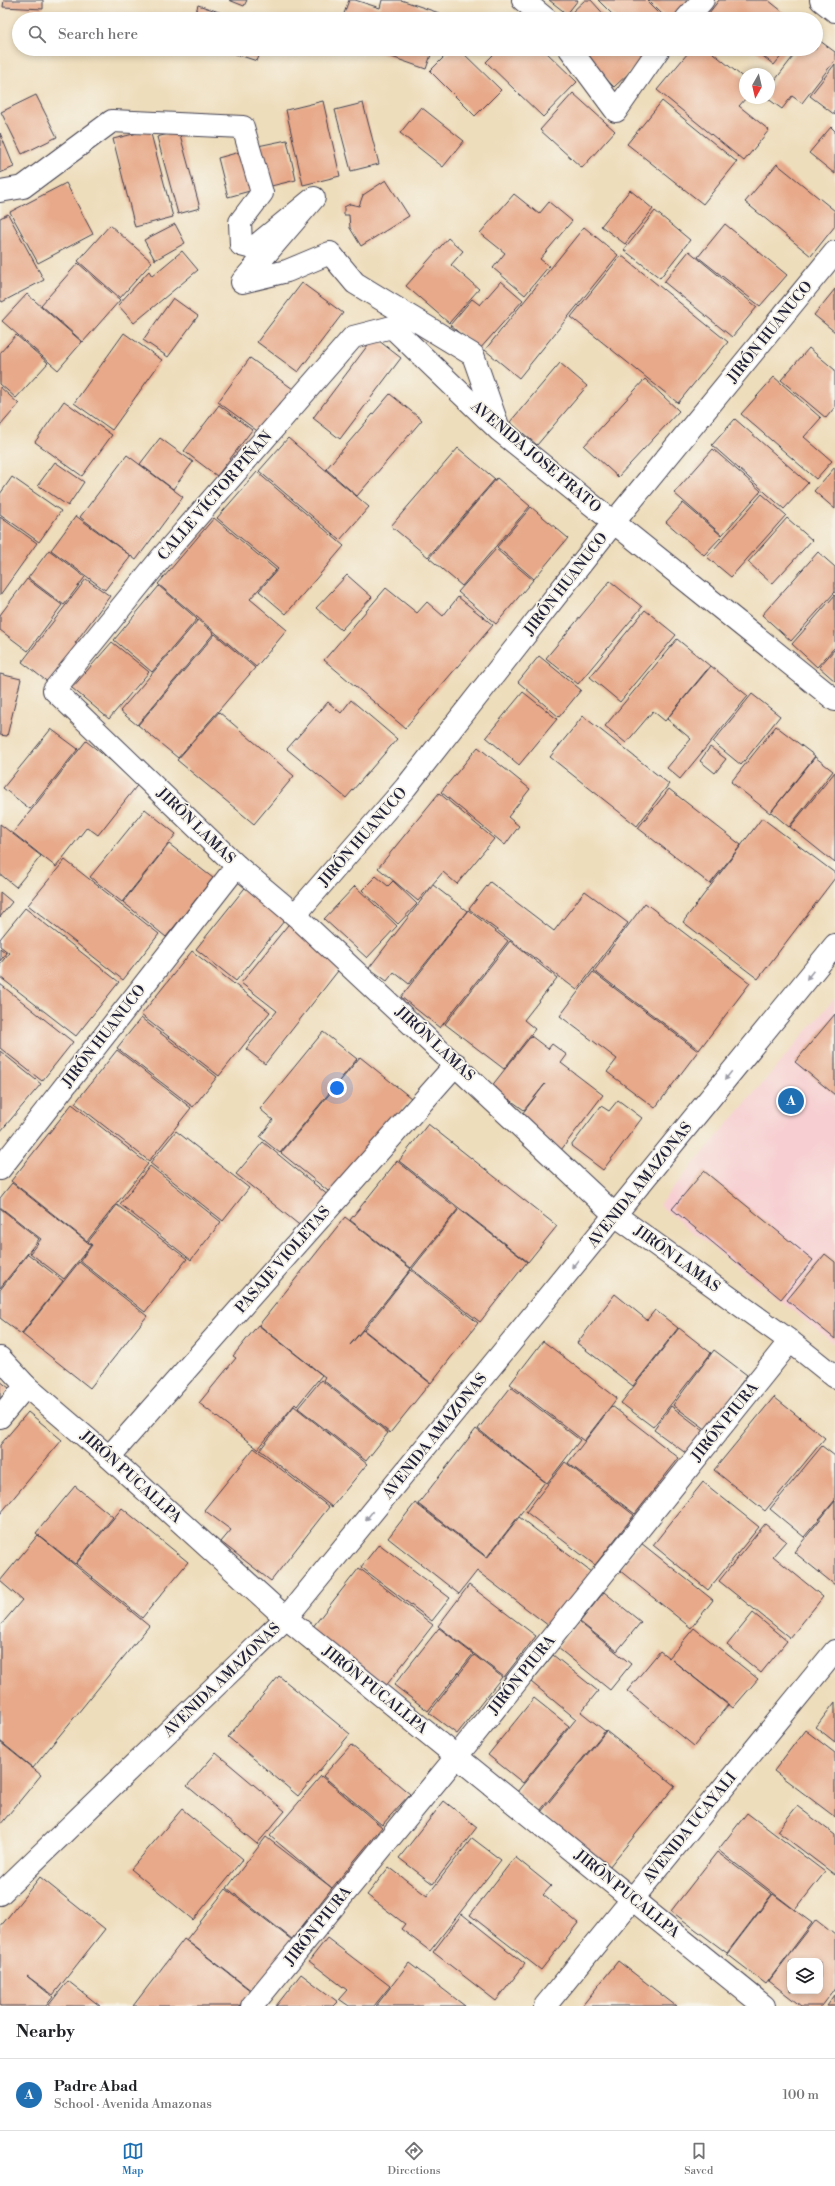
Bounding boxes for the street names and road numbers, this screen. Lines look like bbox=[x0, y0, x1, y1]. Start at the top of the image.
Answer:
street label: JIRÓN HUANUCO bbox=[722, 277, 817, 387]
street label: AVENIDA JOSE PRATO bbox=[466, 396, 605, 517]
street label: CALLE VÍCTOR PIÑAN bbox=[153, 427, 276, 565]
street label: JIRÓN HUANUCO bbox=[519, 528, 612, 640]
street label: JIRÓN LAMAS bbox=[152, 782, 240, 868]
street label: JIRÓN HUANUCO bbox=[313, 783, 411, 891]
street label: JIRÓN HUANUCO bbox=[57, 980, 150, 1092]
street label: JIRÓN LAMAS bbox=[391, 1001, 479, 1086]
street label: AVENIDA AMAZONAS bbox=[583, 1118, 696, 1252]
street label: PASAJE VIOLETAS bbox=[231, 1203, 335, 1317]
street label: JIRÓN LAMAS bbox=[630, 1220, 724, 1297]
street label: AVENIDA AMAZONAS bbox=[378, 1369, 491, 1503]
street label: JIRÓN PIURA bbox=[686, 1378, 763, 1466]
street label: JIRÓN PUCALLPA bbox=[76, 1425, 187, 1528]
street label: AVENIDA AMAZONAS bbox=[159, 1619, 285, 1742]
street label: JIRÓN PIURA bbox=[483, 1631, 560, 1719]
street label: JIRÓN PUCALLPA bbox=[318, 1640, 433, 1739]
street label: AVENIDA UCAYALI bbox=[639, 1768, 741, 1888]
street label: JIRÓN PUCALLPA bbox=[570, 1844, 685, 1943]
street label: JIRÓN PIURA bbox=[279, 1882, 356, 1970]

